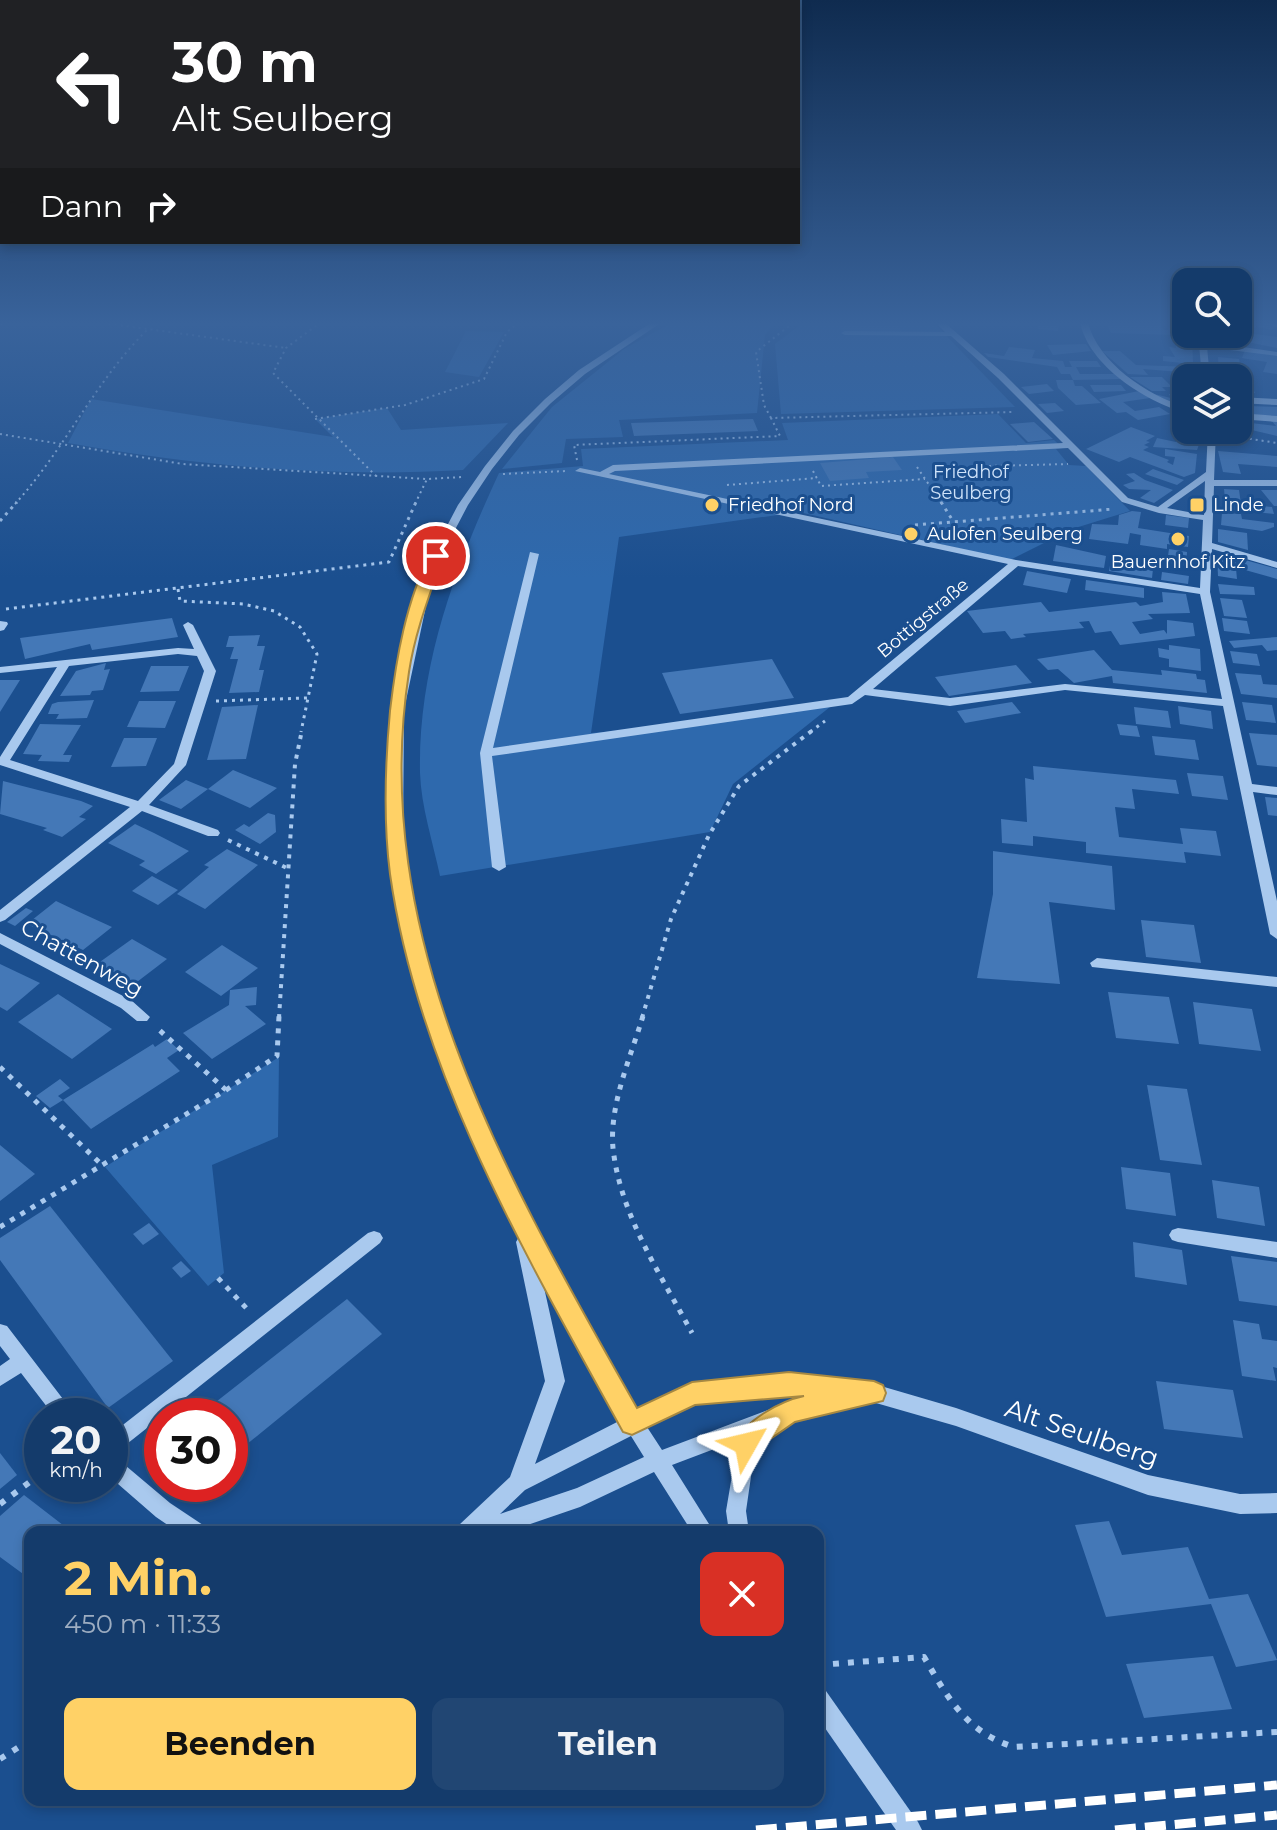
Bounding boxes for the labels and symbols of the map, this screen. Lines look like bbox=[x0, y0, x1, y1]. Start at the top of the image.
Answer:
park label: Friedhof Seulberg bbox=[930, 461, 1012, 504]
place label: Friedhof Nord bbox=[728, 494, 854, 516]
place label: Linde bbox=[1213, 494, 1264, 516]
marker: Friedhof Nord bbox=[703, 496, 721, 514]
marker: Linde bbox=[1188, 496, 1206, 514]
pin bbox=[402, 522, 470, 590]
place label: Aulofen Seulberg bbox=[927, 523, 1083, 545]
marker: Aulofen Seulberg bbox=[902, 525, 920, 543]
marker: Bauernhof Kitz bbox=[1169, 530, 1187, 548]
place label: Bauernhof Kitz bbox=[1111, 551, 1245, 573]
street label: Bottigstraße bbox=[873, 573, 973, 663]
street label: Chattenweg bbox=[16, 913, 148, 1003]
street label: Alt Seulberg bbox=[1001, 1392, 1163, 1474]
speed limit sign: 30 bbox=[144, 1398, 248, 1502]
position arrow bbox=[704, 1402, 788, 1486]

